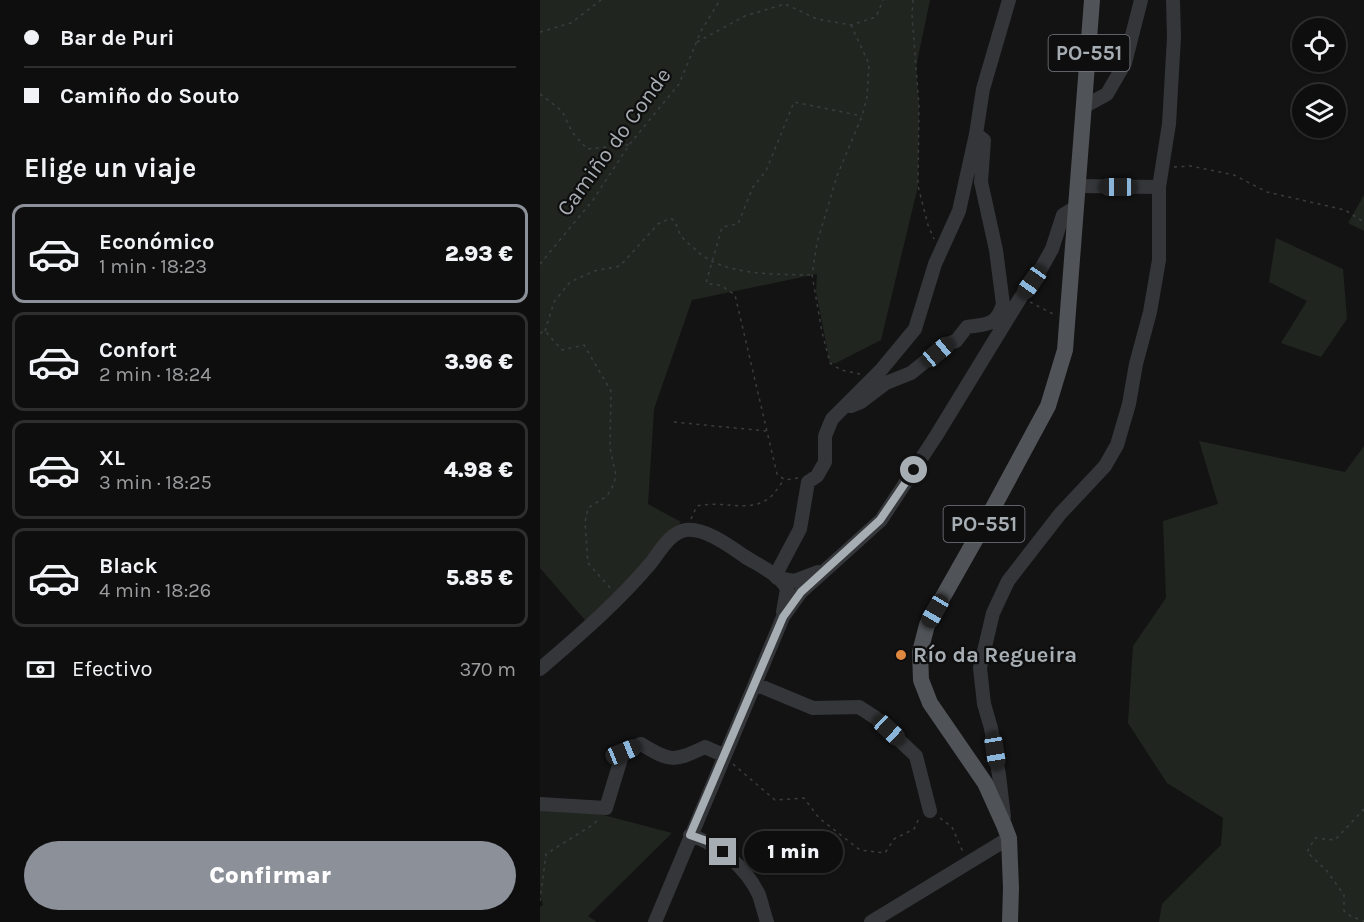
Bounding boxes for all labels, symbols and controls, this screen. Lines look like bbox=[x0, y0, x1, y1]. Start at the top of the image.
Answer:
map controls bbox=[1292, 18, 1346, 138]
button: locate bbox=[1292, 18, 1346, 72]
text: Bar de Puri bbox=[60, 25, 174, 51]
road number: PO-551 bbox=[1048, 35, 1130, 71]
street label: Camiño do Conde bbox=[552, 63, 676, 221]
text: Camiño do Souto bbox=[60, 83, 240, 109]
button: layers bbox=[1292, 84, 1346, 138]
text: Elige un viaje bbox=[24, 152, 196, 184]
car bbox=[1100, 178, 1136, 196]
icon: car bbox=[27, 227, 81, 281]
text: Económico bbox=[99, 229, 214, 255]
text: 2.93 € bbox=[445, 241, 513, 267]
text: 1 min · 18:23 bbox=[99, 255, 207, 278]
car bbox=[1014, 262, 1050, 302]
car bbox=[918, 334, 958, 370]
icon: car bbox=[27, 335, 81, 389]
text: Confort bbox=[99, 337, 177, 363]
text: 3.96 € bbox=[444, 349, 513, 375]
text: 2 min · 18:24 bbox=[99, 363, 211, 386]
icon: car bbox=[27, 443, 81, 497]
text: XL bbox=[99, 445, 125, 471]
route start bbox=[900, 456, 927, 483]
text: 4.98 € bbox=[444, 457, 513, 483]
text: 3 min · 18:25 bbox=[99, 471, 212, 494]
road number: PO-551 bbox=[944, 506, 1024, 542]
icon: car bbox=[27, 551, 81, 605]
text: Black bbox=[99, 553, 158, 579]
text: 5.85 € bbox=[446, 565, 513, 591]
text: 4 min · 18:26 bbox=[99, 579, 211, 602]
car bbox=[918, 591, 952, 631]
place label: Río da Regueira bbox=[913, 642, 1077, 668]
marker: Río da Regueira bbox=[894, 648, 908, 662]
icon: cash bbox=[24, 653, 57, 686]
text: Efectivo bbox=[72, 656, 152, 682]
text: 370 m bbox=[459, 658, 516, 681]
car bbox=[870, 711, 908, 749]
car bbox=[983, 732, 1007, 770]
car bbox=[603, 737, 643, 767]
callout: 1 min bbox=[744, 831, 843, 873]
route end bbox=[709, 838, 736, 865]
text: 1 min bbox=[767, 840, 820, 863]
button: Confirmar bbox=[24, 841, 516, 910]

